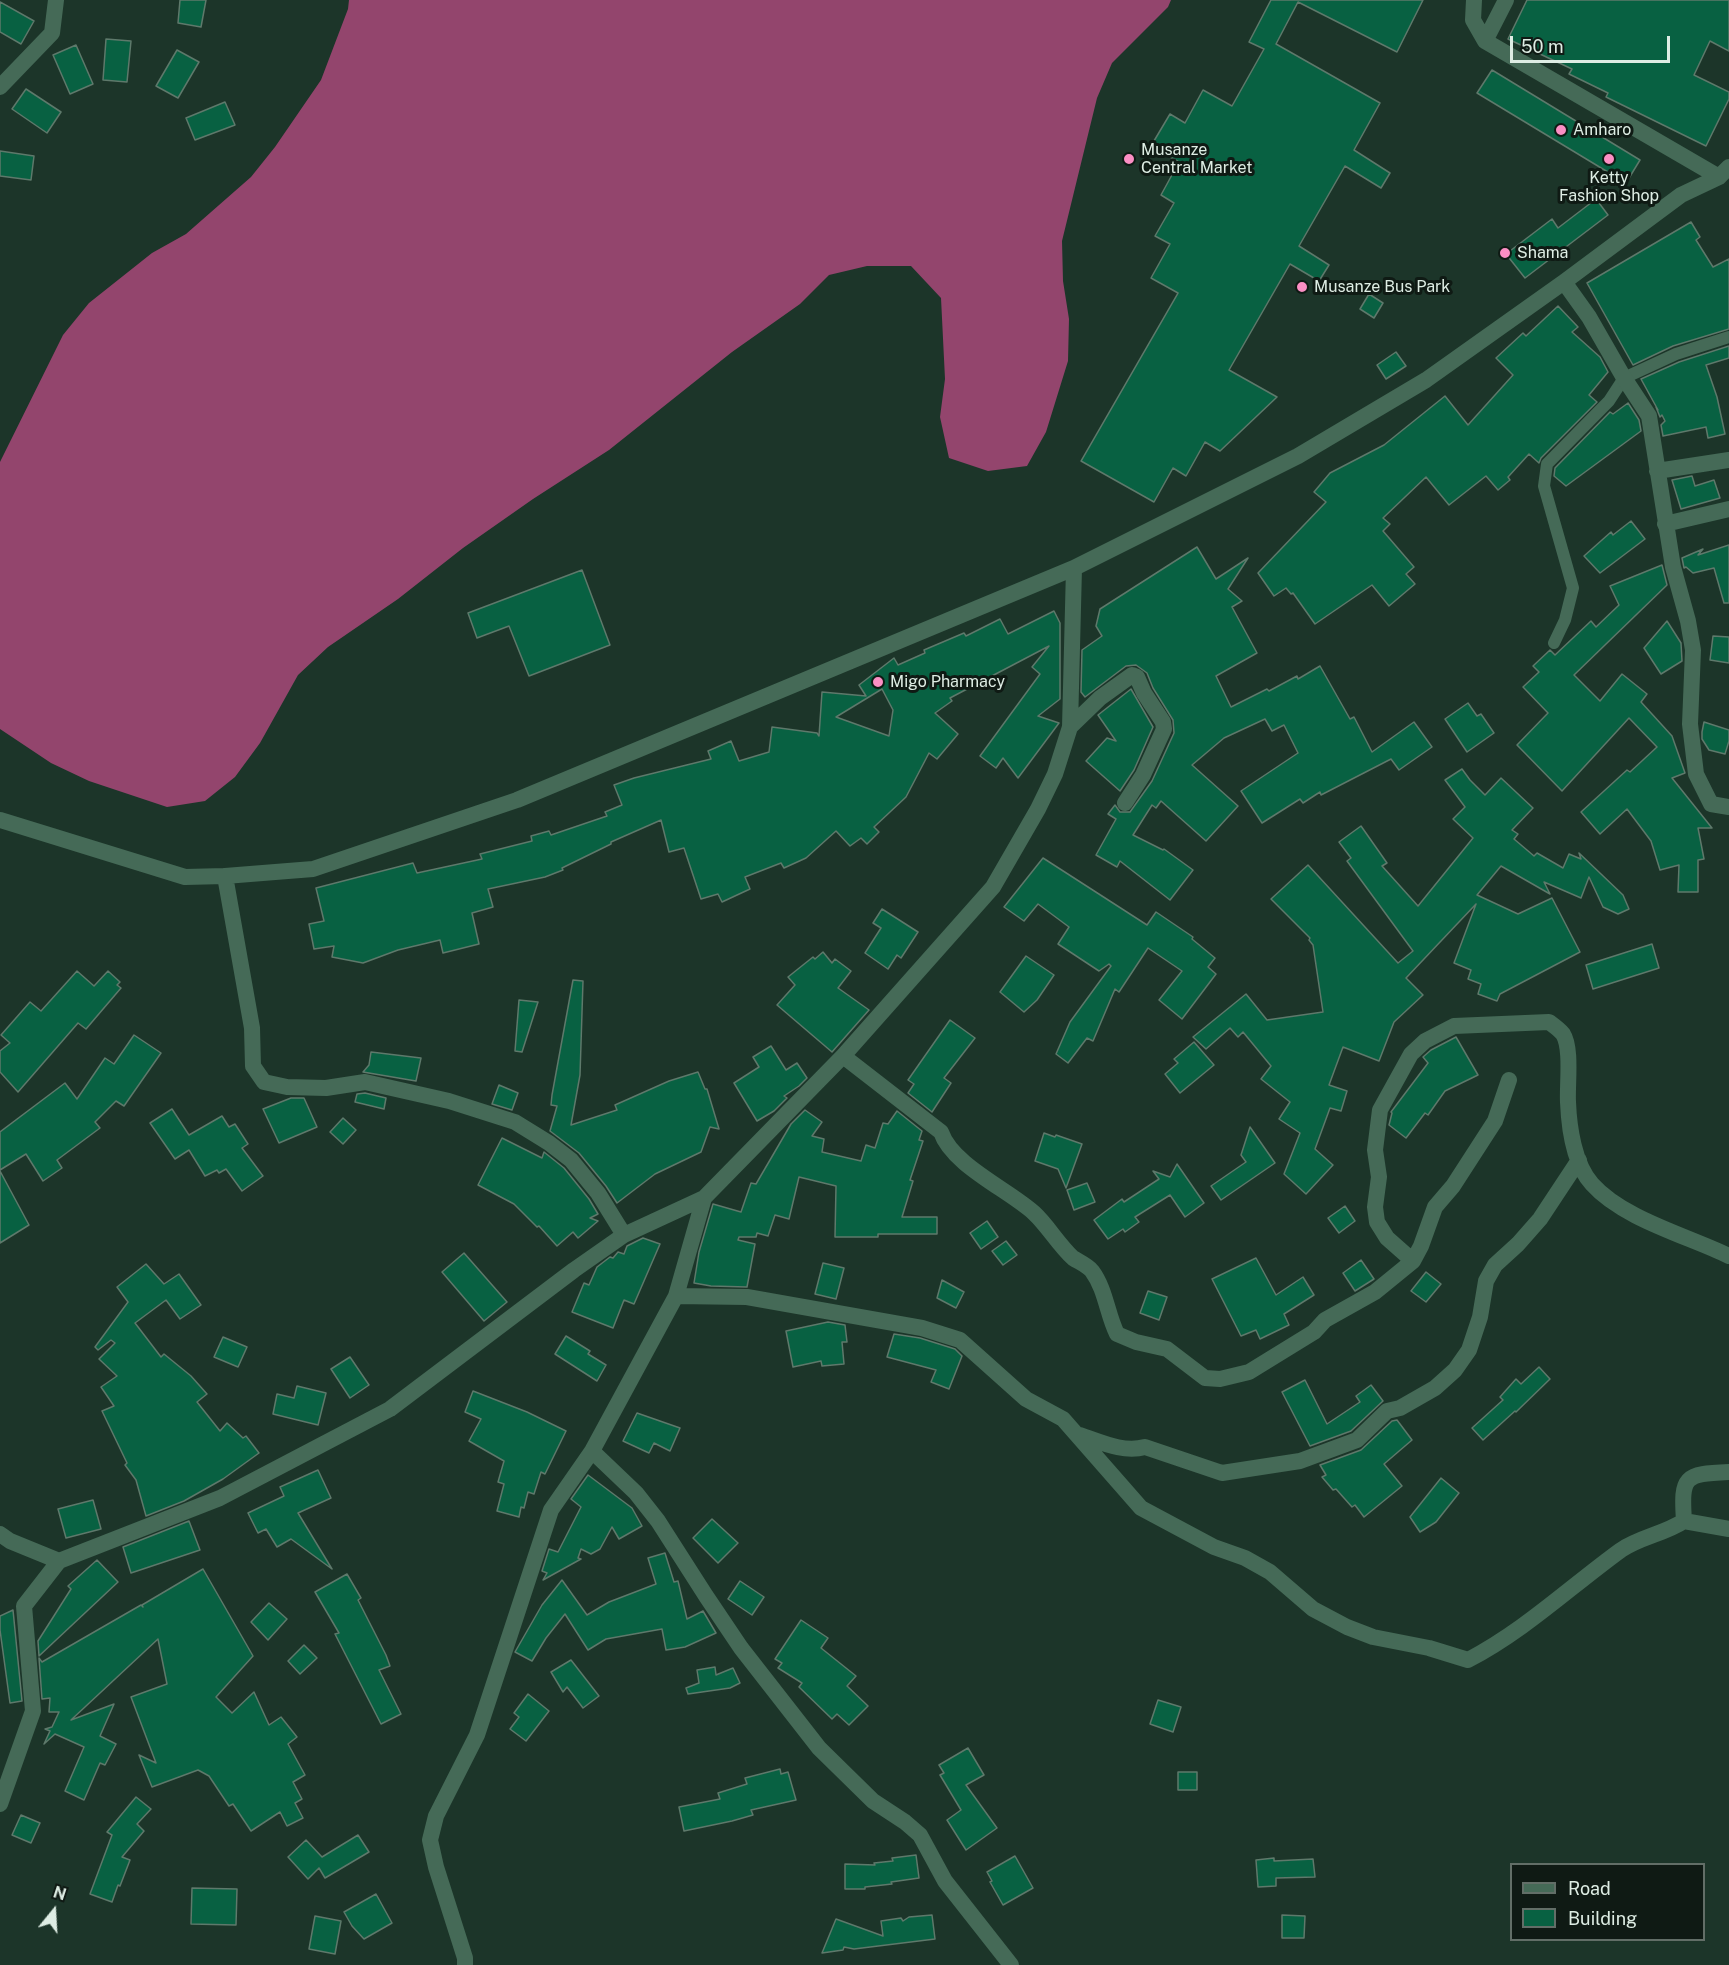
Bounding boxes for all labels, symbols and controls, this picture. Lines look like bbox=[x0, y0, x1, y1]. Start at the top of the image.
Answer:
scale bar bbox=[1513, 24, 1674, 62]
text: 50 m bbox=[1521, 36, 1564, 57]
place label: Amharo bbox=[1573, 120, 1631, 140]
marker: Amharo bbox=[1554, 123, 1568, 137]
place label: Musanze Central Market bbox=[1141, 140, 1252, 178]
marker: Musanze Central Market bbox=[1122, 152, 1136, 166]
marker: Ketty Fashion Shop bbox=[1602, 152, 1616, 166]
place label: Ketty Fashion Shop bbox=[1559, 168, 1659, 206]
place label: Shama bbox=[1517, 243, 1568, 263]
marker: Shama bbox=[1498, 246, 1512, 260]
place label: Musanze Bus Park bbox=[1314, 277, 1450, 297]
marker: Musanze Bus Park bbox=[1295, 280, 1309, 294]
place label: Migo Pharmacy bbox=[890, 672, 1005, 692]
marker: Migo Pharmacy bbox=[871, 675, 885, 689]
legend bbox=[1510, 1863, 1705, 1941]
text: Road bbox=[1568, 1878, 1611, 1899]
north arrow bbox=[24, 1881, 84, 1941]
text: N bbox=[51, 1882, 69, 1904]
text: Building bbox=[1568, 1908, 1637, 1929]

